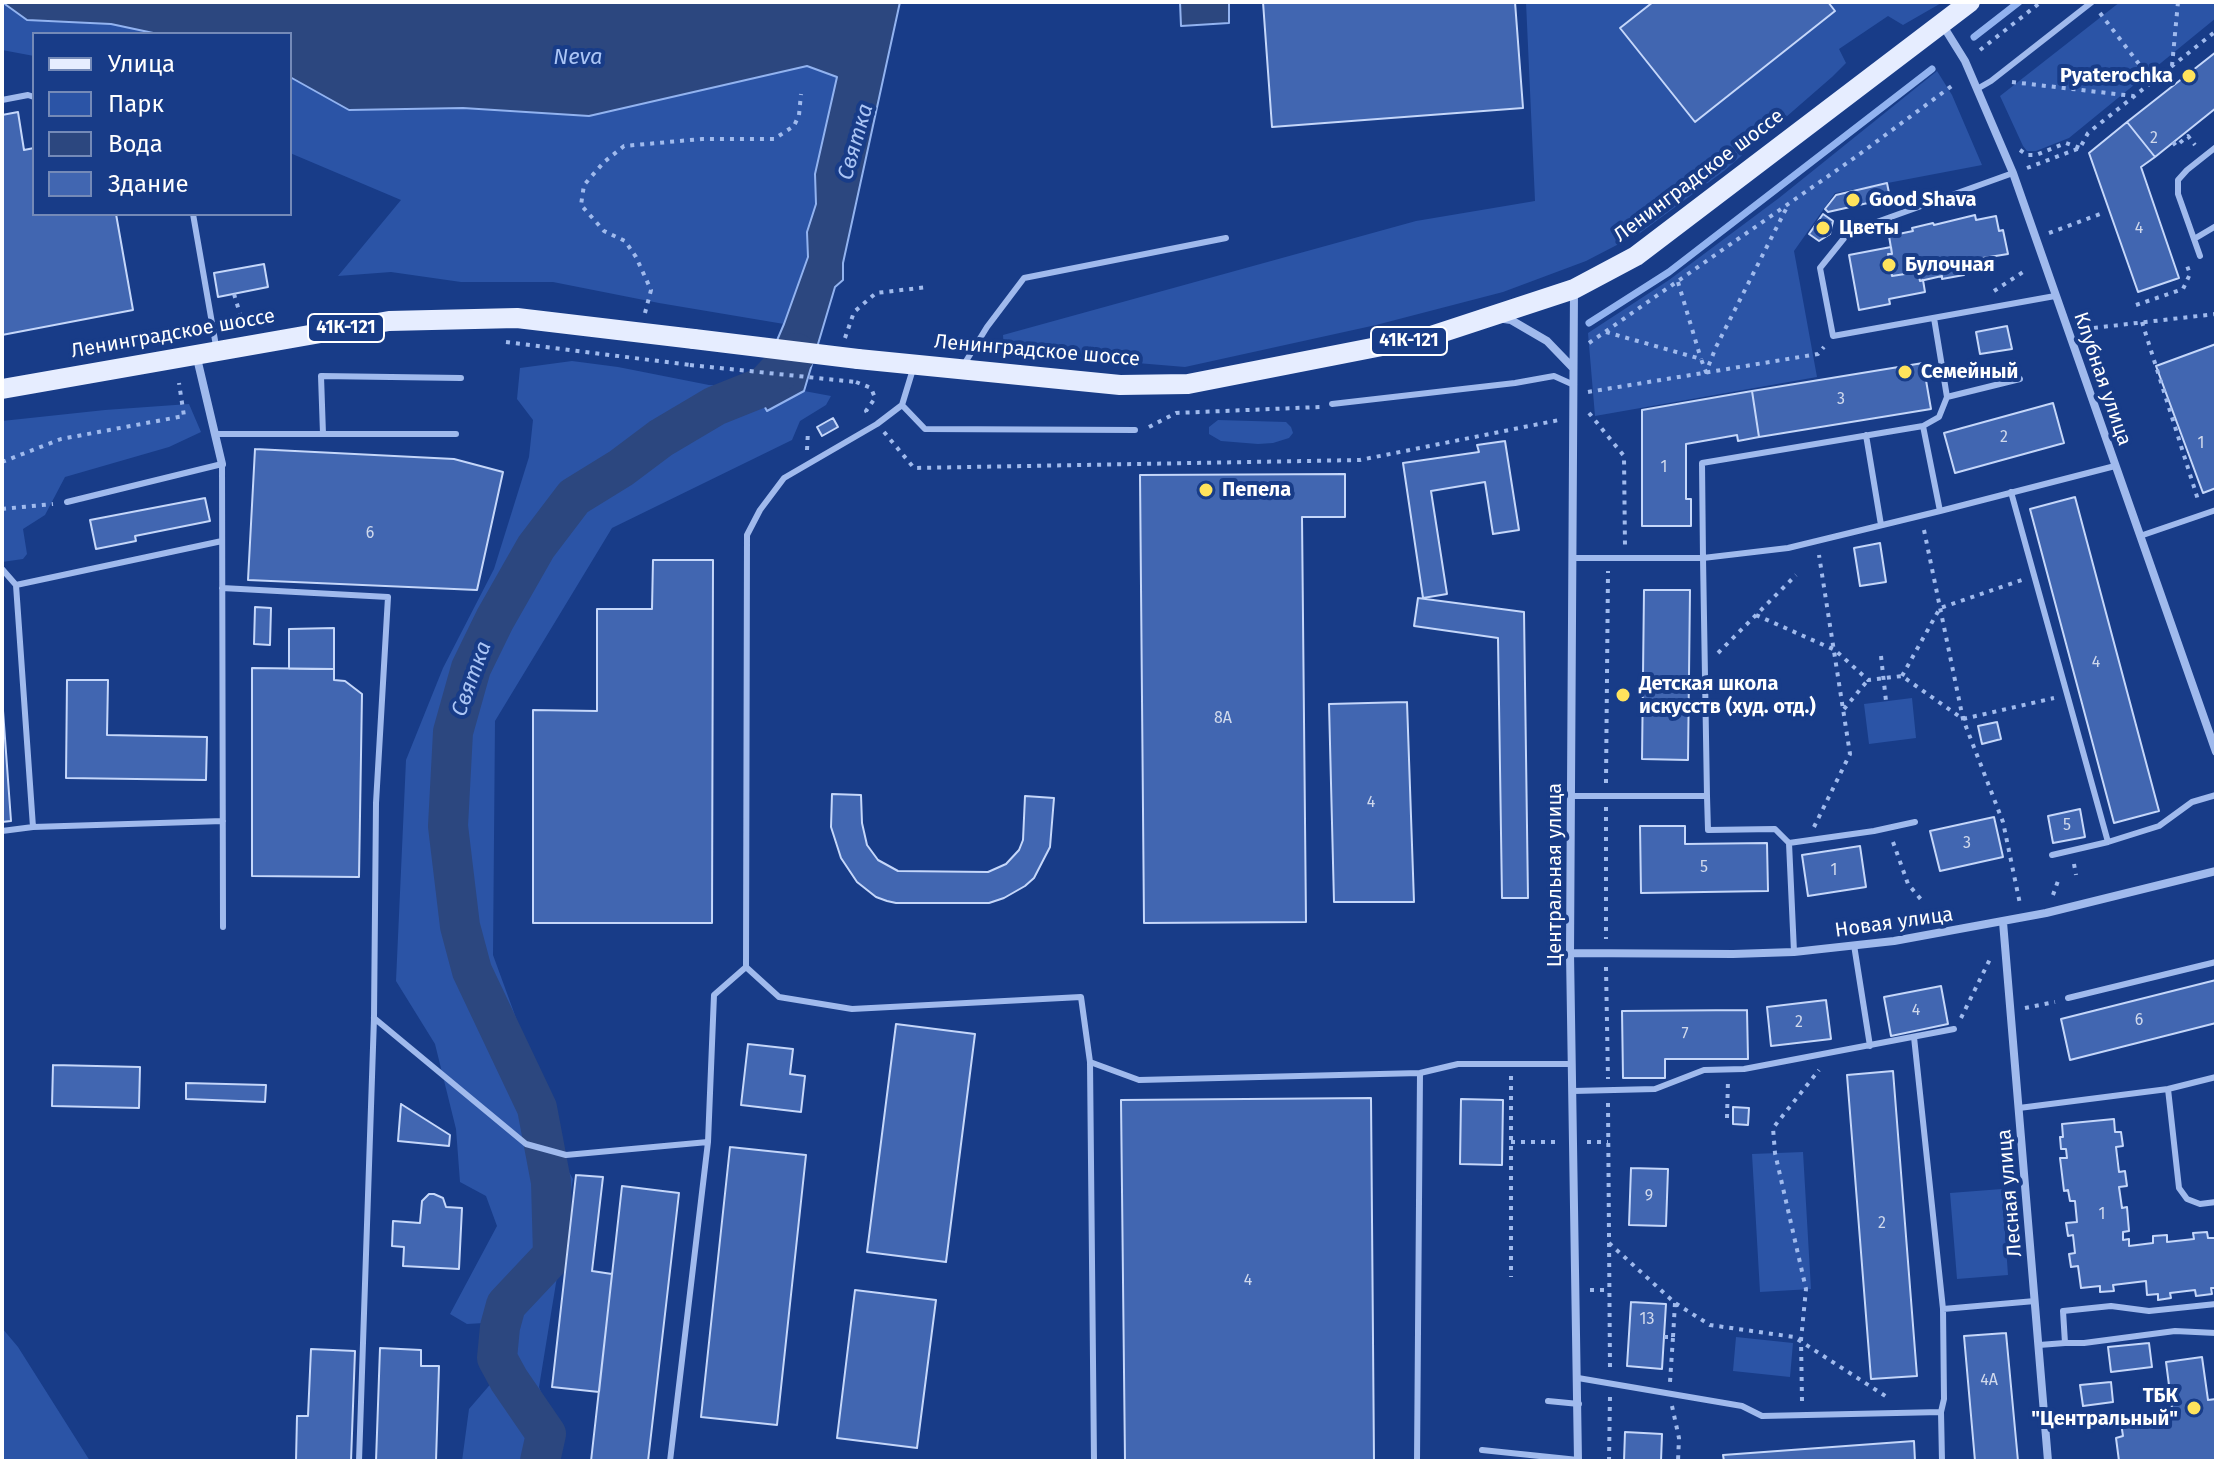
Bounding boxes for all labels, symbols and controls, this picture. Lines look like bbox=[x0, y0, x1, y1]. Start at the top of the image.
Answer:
legend bbox=[32, 32, 292, 216]
water label: Neva bbox=[553, 45, 603, 71]
text: Улица bbox=[108, 50, 175, 78]
place label: Pyaterochka bbox=[2060, 64, 2173, 88]
marker: Pyaterochka bbox=[2180, 67, 2198, 85]
text: Парк bbox=[108, 90, 164, 118]
water label: Святка bbox=[833, 101, 879, 183]
street label: Ленинградское шоссе bbox=[1609, 104, 1789, 248]
house number: 2 bbox=[2150, 129, 2158, 149]
text: Вода bbox=[108, 130, 163, 158]
text: Здание bbox=[108, 170, 189, 198]
place label: Good Shava bbox=[1869, 188, 1976, 212]
marker: Good Shava bbox=[1844, 191, 1862, 209]
place label: Цветы bbox=[1839, 216, 1899, 240]
marker: Цветы bbox=[1814, 219, 1832, 237]
house number: 4 bbox=[2135, 219, 2143, 239]
place label: Булочная bbox=[1905, 253, 1995, 277]
marker: Булочная bbox=[1880, 256, 1898, 274]
street label: Ленинградское шоссе bbox=[69, 304, 277, 364]
street label: Клубная улица bbox=[2068, 309, 2136, 449]
road number: 41К-121 bbox=[308, 314, 384, 342]
road number: 41К-121 bbox=[1371, 327, 1447, 355]
street label: Ленинградское шоссе bbox=[933, 330, 1141, 372]
place label: Семейный bbox=[1921, 360, 2018, 384]
marker: Семейный bbox=[1896, 363, 1914, 381]
house number: 3 bbox=[1837, 390, 1845, 410]
house number: 2 bbox=[2000, 428, 2008, 448]
house number: 1 bbox=[2198, 434, 2204, 454]
house number: 1 bbox=[1661, 458, 1667, 478]
place label: Пепела bbox=[1222, 478, 1291, 502]
marker: Пепела bbox=[1197, 481, 1215, 499]
house number: 6 bbox=[366, 524, 374, 544]
water label: Святка bbox=[446, 638, 498, 720]
house number: 4 bbox=[2092, 653, 2100, 673]
place label: Детская школа искусств (худ. отд.) bbox=[1639, 672, 1816, 719]
marker: Детская школа искусств (худ. отд.) bbox=[1614, 686, 1632, 704]
house number: 8А bbox=[1214, 709, 1232, 729]
street label: Центральная улица bbox=[1543, 783, 1567, 967]
house number: 4 bbox=[1367, 793, 1375, 813]
house number: 5 bbox=[2063, 816, 2071, 836]
house number: 3 bbox=[1963, 834, 1971, 854]
house number: 5 bbox=[1700, 858, 1708, 878]
house number: 1 bbox=[1831, 861, 1837, 881]
street label: Новая улица bbox=[1833, 903, 1955, 943]
house number: 4 bbox=[1912, 1001, 1920, 1021]
house number: 6 bbox=[2135, 1011, 2143, 1031]
house number: 2 bbox=[1795, 1013, 1803, 1033]
house number: 7 bbox=[1681, 1025, 1689, 1045]
street label: Лесная улица bbox=[1992, 1128, 2028, 1258]
house number: 9 bbox=[1645, 1187, 1653, 1207]
house number: 1 bbox=[2099, 1205, 2105, 1225]
house number: 2 bbox=[1878, 1214, 1886, 1234]
house number: 4 bbox=[1244, 1271, 1252, 1291]
house number: 13 bbox=[1640, 1310, 1654, 1330]
house number: 4А bbox=[1980, 1371, 1998, 1391]
place label: ТБК "Центральный" bbox=[2031, 1384, 2178, 1431]
marker: ТБК "Центральный" bbox=[2185, 1399, 2203, 1417]

